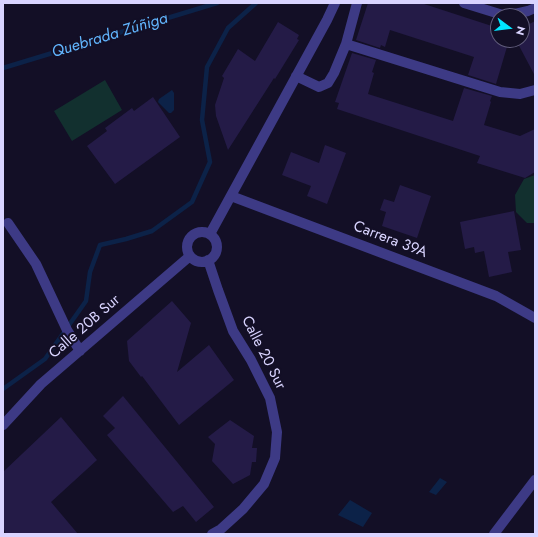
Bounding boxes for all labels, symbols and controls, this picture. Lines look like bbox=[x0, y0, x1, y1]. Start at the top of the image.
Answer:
north arrow bbox=[490, 8, 530, 48]
water label: Quebrada Zúñiga bbox=[50, 9, 170, 63]
text: N bbox=[512, 25, 529, 37]
street label: Carrera 39A bbox=[350, 218, 430, 262]
street label: Calle 20B Sur bbox=[46, 291, 124, 363]
street label: Calle 20 Sur bbox=[237, 313, 289, 393]

